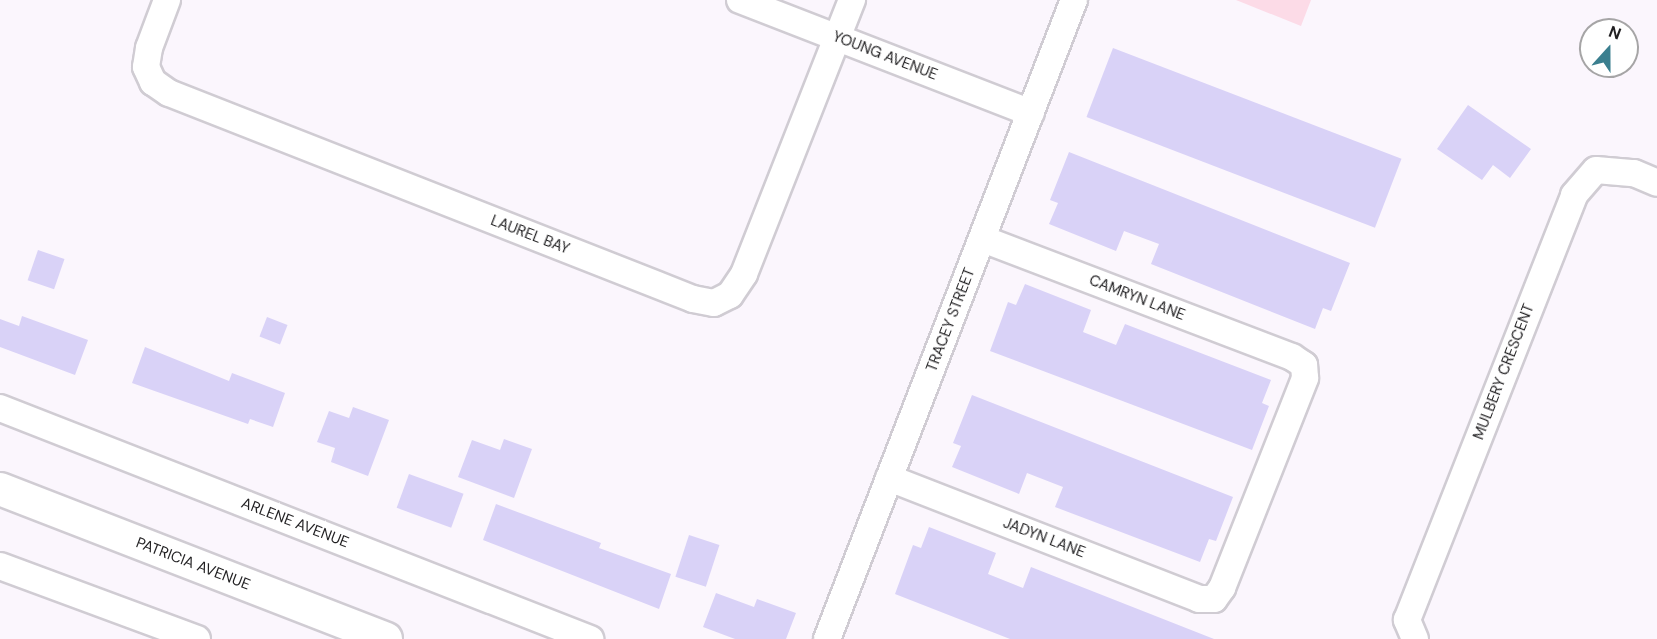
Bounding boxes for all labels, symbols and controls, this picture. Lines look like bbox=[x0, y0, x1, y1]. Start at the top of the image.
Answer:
north arrow bbox=[1579, 18, 1639, 78]
text: N bbox=[1606, 21, 1624, 44]
street label: YOUNG AVENUE bbox=[830, 28, 940, 84]
street label: LAUREL BAY bbox=[488, 212, 572, 258]
street label: TRACEY STREET bbox=[923, 266, 979, 374]
street label: CAMRYN LANE bbox=[1086, 271, 1188, 325]
street label: MULBERY CRESCENT bbox=[1470, 302, 1538, 442]
street label: ARLENE AVENUE bbox=[239, 494, 351, 552]
street label: JADYN LANE bbox=[1000, 514, 1088, 562]
street label: PATRICIA AVENUE bbox=[133, 534, 253, 594]

